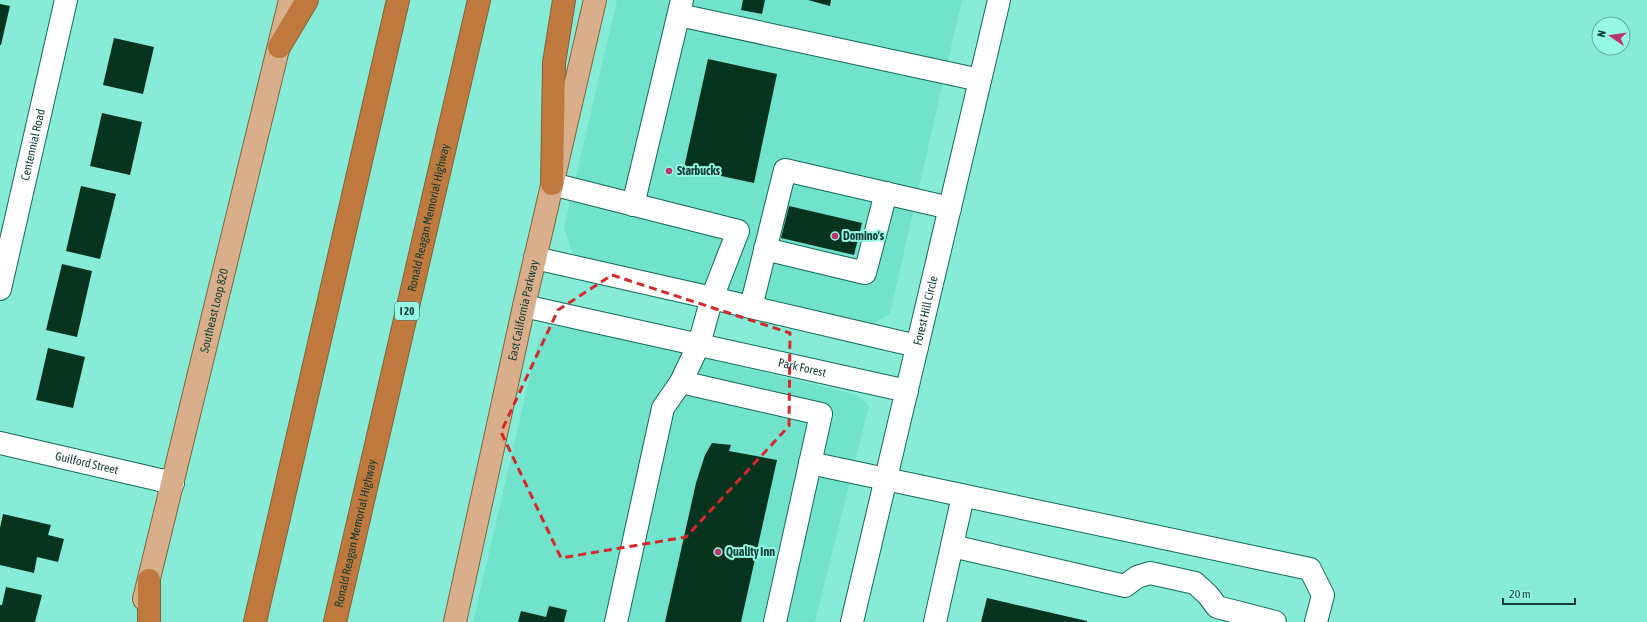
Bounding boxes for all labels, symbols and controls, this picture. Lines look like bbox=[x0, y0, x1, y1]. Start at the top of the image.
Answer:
north arrow bbox=[1591, 16, 1631, 56]
text: N bbox=[1595, 29, 1608, 38]
street label: Centennial Road bbox=[18, 107, 48, 182]
street label: Ronald Reagan Memorial Highway bbox=[405, 142, 453, 293]
place label: Starbucks bbox=[677, 164, 721, 178]
marker: Starbucks bbox=[664, 166, 674, 176]
place label: Domino's bbox=[843, 229, 885, 243]
marker: Domino's bbox=[830, 231, 840, 241]
street label: East California Parkway bbox=[505, 259, 541, 362]
street label: Southeast Loop 820 bbox=[197, 266, 231, 354]
street label: Forest Hill Circle bbox=[911, 274, 941, 347]
road number: I 20 bbox=[395, 302, 419, 320]
street label: Park Forest bbox=[777, 356, 828, 380]
street label: Guilford Street bbox=[54, 449, 120, 477]
street label: Ronald Reagan Memorial Highway bbox=[332, 458, 379, 609]
place label: Quality Inn bbox=[726, 545, 775, 559]
marker: Quality Inn bbox=[713, 547, 723, 557]
scale bar bbox=[1503, 580, 1575, 606]
text: 20 m bbox=[1509, 587, 1531, 601]

